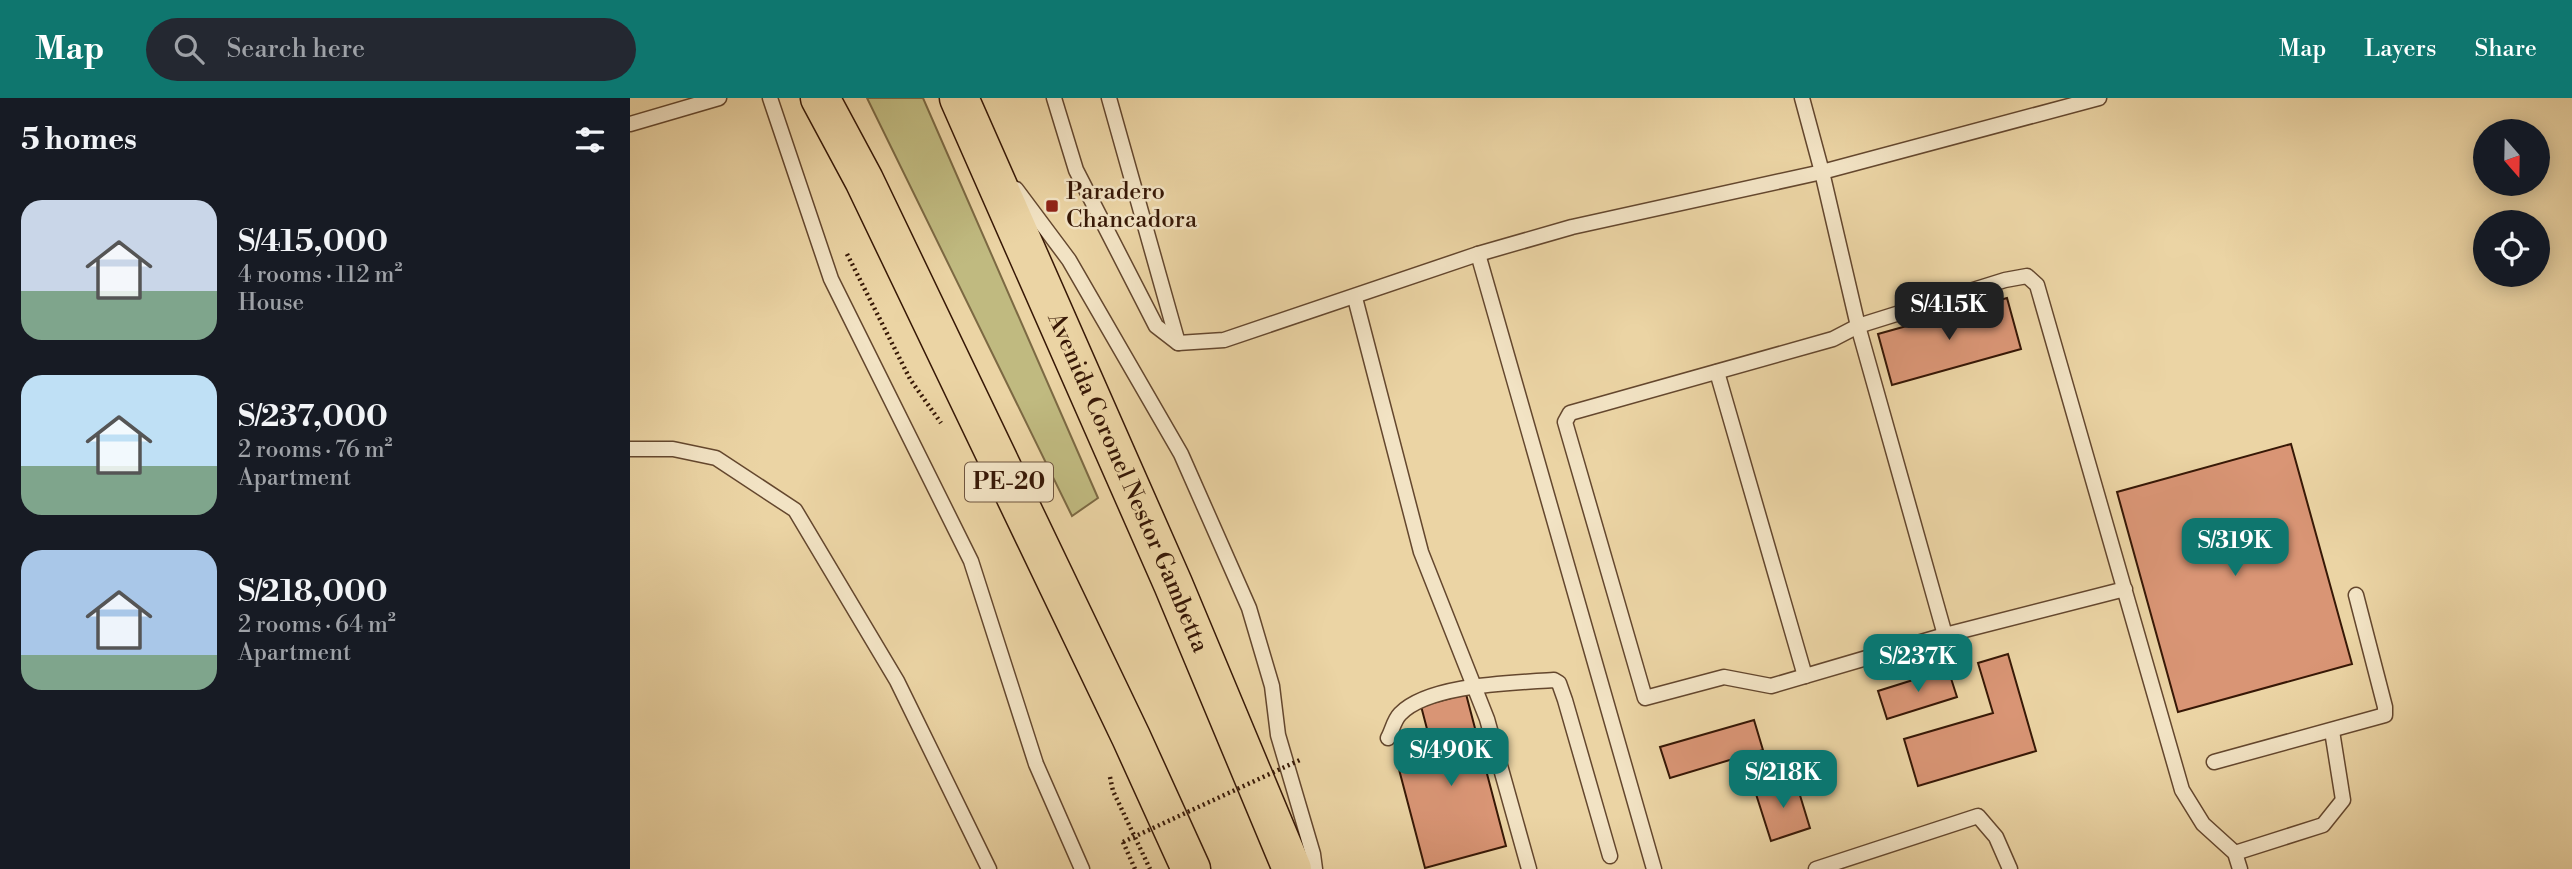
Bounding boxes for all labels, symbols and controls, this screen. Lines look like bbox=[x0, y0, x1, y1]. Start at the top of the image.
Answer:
search box bbox=[146, 18, 636, 81]
text: Map bbox=[35, 29, 104, 70]
icon: search bbox=[170, 30, 208, 68]
text: Search here bbox=[226, 33, 365, 65]
text: Map bbox=[2279, 34, 2326, 64]
text: Layers bbox=[2364, 34, 2436, 64]
text: Share bbox=[2474, 34, 2537, 64]
north arrow bbox=[2473, 119, 2550, 196]
map controls bbox=[2473, 119, 2550, 287]
text: 5 homes bbox=[21, 121, 137, 159]
icon: filters bbox=[571, 121, 609, 159]
place label: Paradero Chancadora bbox=[1066, 177, 1198, 235]
marker: Paradero Chancadora bbox=[1044, 198, 1060, 214]
button: locate bbox=[2473, 210, 2550, 287]
text: S/415,000 bbox=[238, 223, 388, 261]
icon: home bbox=[77, 228, 161, 312]
text: 4 rooms · 112 m² bbox=[238, 261, 403, 289]
pin: S/415K bbox=[1892, 282, 2006, 342]
text: House bbox=[238, 289, 304, 317]
text: S/415K bbox=[1911, 291, 1987, 319]
street label: Avenida Coronel Nestor Gambetta bbox=[1040, 307, 1215, 658]
text: S/237,000 bbox=[238, 398, 388, 436]
icon: home bbox=[77, 403, 161, 487]
text: 2 rooms · 76 m² bbox=[238, 436, 393, 464]
road number: PE-20 bbox=[965, 462, 1053, 502]
text: Apartment bbox=[238, 464, 351, 492]
pin: S/319K bbox=[2178, 518, 2292, 578]
text: S/319K bbox=[2198, 527, 2272, 555]
text: S/218,000 bbox=[238, 573, 388, 611]
icon: home bbox=[77, 578, 161, 662]
text: 2 rooms · 64 m² bbox=[238, 611, 396, 639]
pin: S/237K bbox=[1861, 634, 1975, 694]
text: Apartment bbox=[238, 639, 351, 667]
text: S/237K bbox=[1879, 643, 1957, 671]
pin: S/490K bbox=[1394, 728, 1508, 788]
text: S/490K bbox=[1410, 737, 1492, 765]
pin: S/218K bbox=[1726, 750, 1840, 810]
text: S/218K bbox=[1745, 759, 1821, 787]

